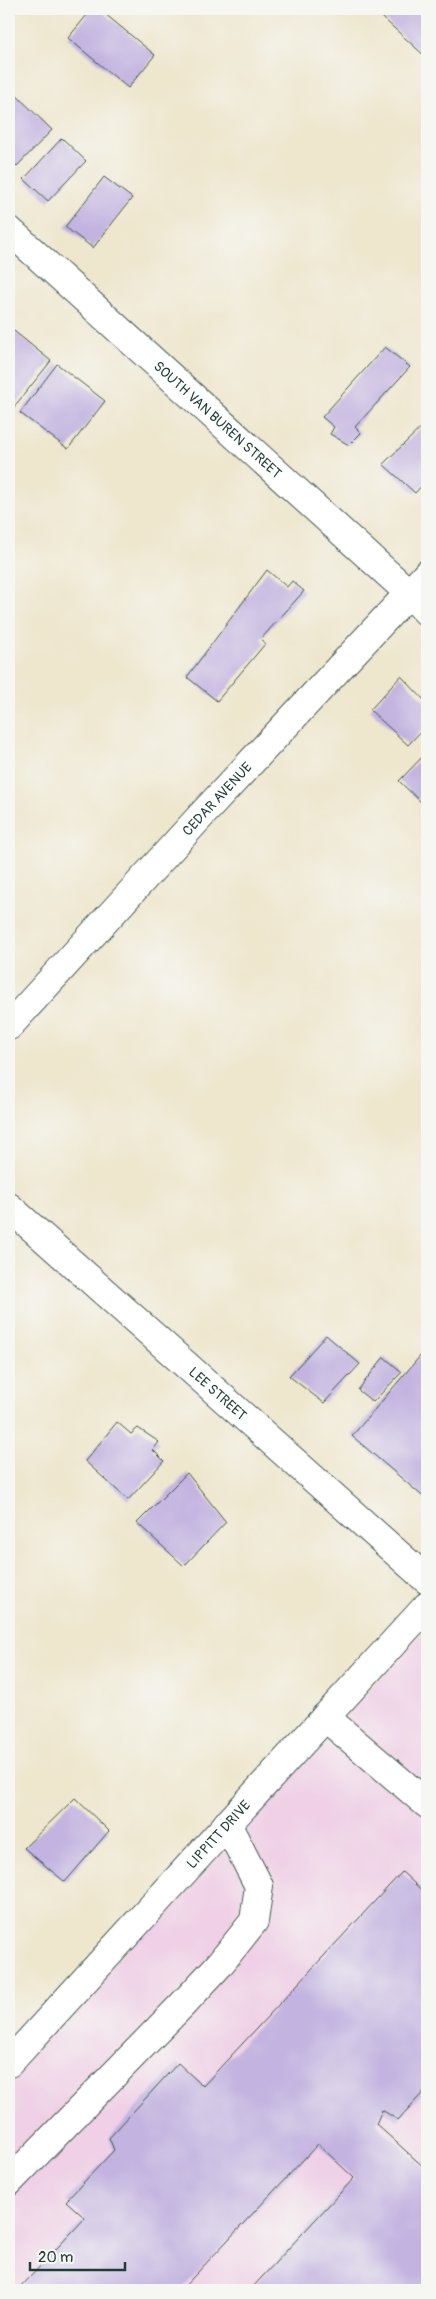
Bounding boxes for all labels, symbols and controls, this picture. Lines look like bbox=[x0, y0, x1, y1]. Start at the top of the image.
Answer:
street label: SOUTH VAN BUREN STREET bbox=[150, 357, 285, 482]
street label: CEDAR AVENUE bbox=[179, 759, 255, 839]
street label: LEE STREET bbox=[185, 1363, 251, 1424]
street label: LIPPITT DRIVE bbox=[183, 1797, 254, 1872]
scale bar bbox=[30, 2239, 125, 2271]
text: 20 m bbox=[38, 2248, 73, 2267]

